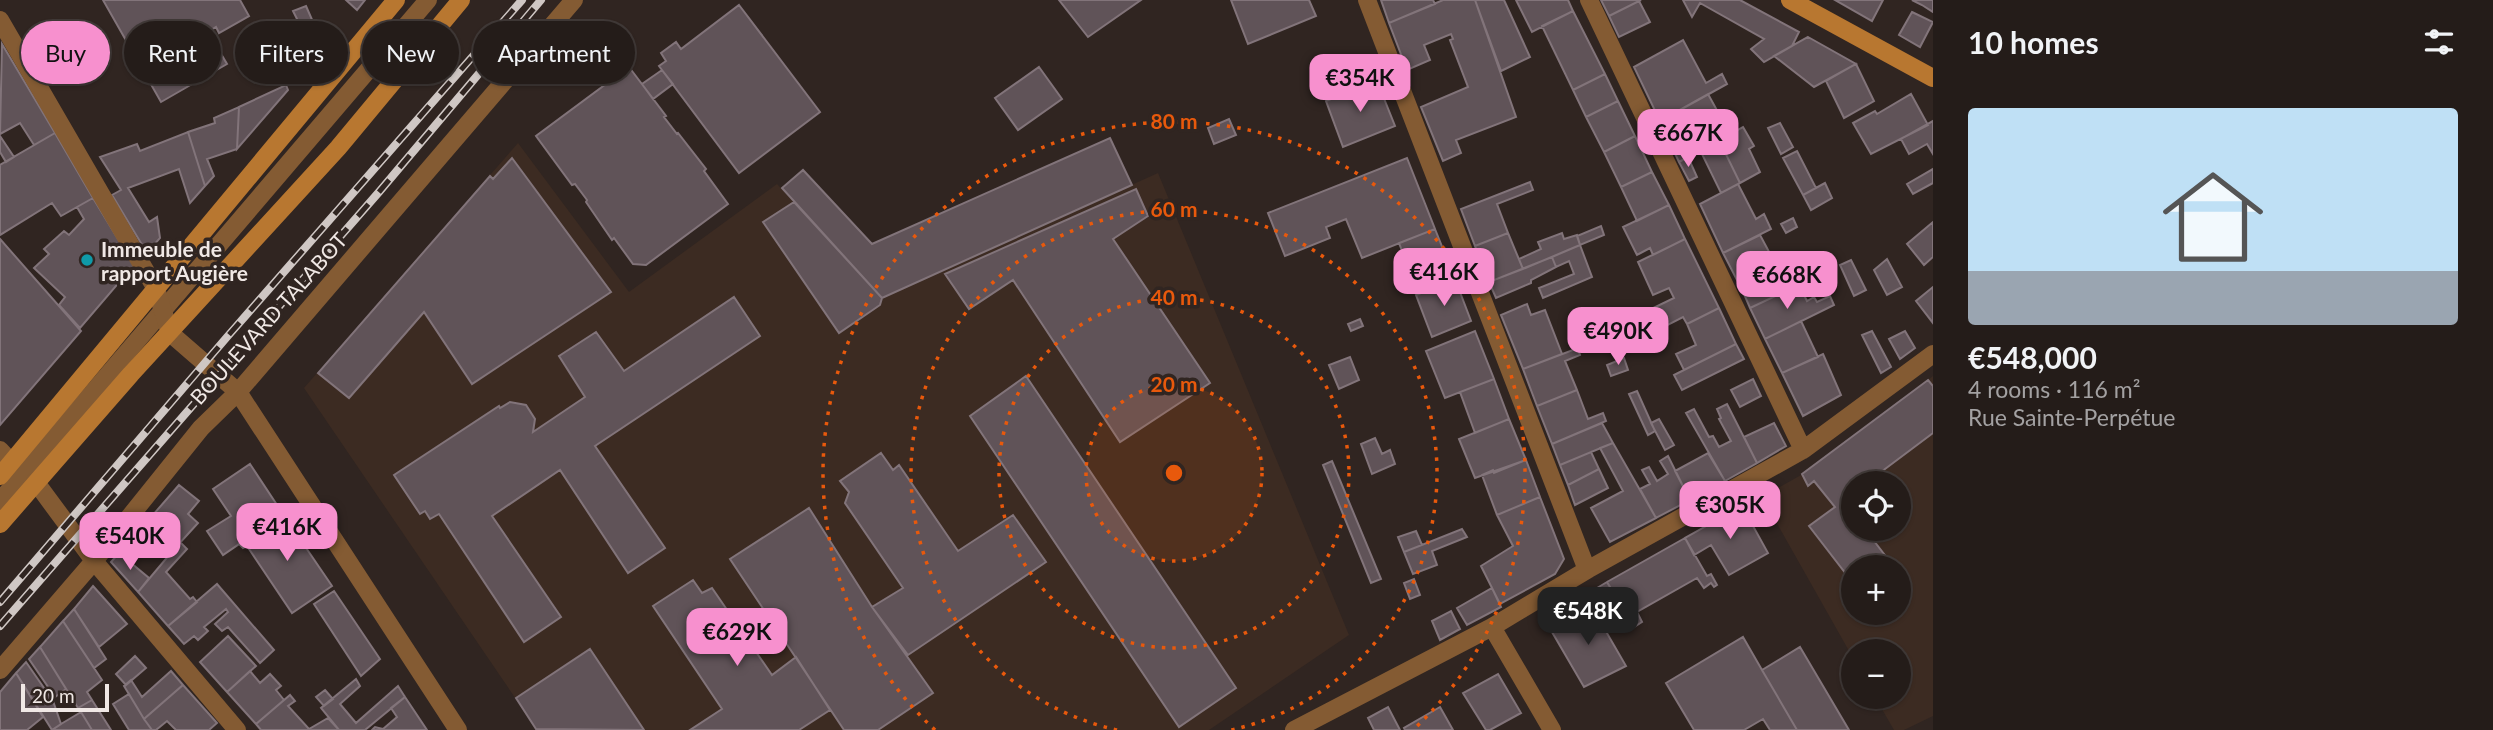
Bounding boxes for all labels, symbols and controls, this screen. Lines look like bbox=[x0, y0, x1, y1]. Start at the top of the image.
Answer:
chip: Buy bbox=[21, 21, 110, 84]
chip: Rent bbox=[124, 21, 221, 84]
chip: Filters bbox=[235, 21, 348, 84]
chip: New bbox=[362, 21, 459, 84]
chip: Apartment bbox=[473, 21, 635, 84]
icon: filters bbox=[2420, 23, 2458, 61]
text: 10 homes bbox=[1968, 24, 2099, 60]
pin: €354K bbox=[1311, 54, 1409, 114]
text: €354K bbox=[1325, 63, 1395, 91]
text: 80 m bbox=[1150, 108, 1198, 133]
pin: €667K bbox=[1639, 110, 1737, 169]
text: €667K bbox=[1653, 118, 1723, 146]
icon: home bbox=[2150, 154, 2276, 280]
text: 60 m bbox=[1150, 196, 1198, 221]
street label: BOULEVARD TALABOT bbox=[184, 227, 352, 409]
place label: Immeuble de rapport Augière bbox=[101, 236, 248, 285]
pin: €416K bbox=[1395, 248, 1493, 308]
marker: Immeuble de rapport Augière bbox=[79, 252, 95, 268]
pin: €668K bbox=[1738, 252, 1836, 311]
text: €416K bbox=[1409, 257, 1479, 285]
text: €668K bbox=[1752, 260, 1822, 288]
text: 40 m bbox=[1150, 284, 1198, 309]
pin: €490K bbox=[1569, 308, 1667, 367]
text: €490K bbox=[1583, 316, 1653, 344]
text: €548,000 bbox=[1968, 339, 2097, 375]
text: 20 m bbox=[1150, 371, 1198, 396]
text: 4 rooms · 116 m² bbox=[1968, 375, 2140, 403]
text: Rue Sainte-Perpétue bbox=[1968, 403, 2176, 431]
centre of rings bbox=[1162, 461, 1186, 485]
map controls bbox=[1841, 471, 1911, 709]
button: locate bbox=[1841, 471, 1911, 541]
pin: €305K bbox=[1681, 482, 1779, 541]
text: €305K bbox=[1695, 490, 1765, 518]
pin: €416K bbox=[238, 504, 336, 563]
pin: €540K bbox=[81, 512, 179, 572]
text: €416K bbox=[252, 512, 322, 540]
text: €540K bbox=[95, 521, 165, 549]
button: + bbox=[1841, 555, 1911, 625]
pin: €548K bbox=[1539, 588, 1637, 647]
text: €548K bbox=[1553, 596, 1623, 624]
pin: €629K bbox=[688, 608, 786, 668]
text: €629K bbox=[702, 617, 772, 645]
button: − bbox=[1841, 639, 1911, 709]
scale bar bbox=[21, 681, 108, 713]
text: 20 m bbox=[32, 684, 75, 707]

